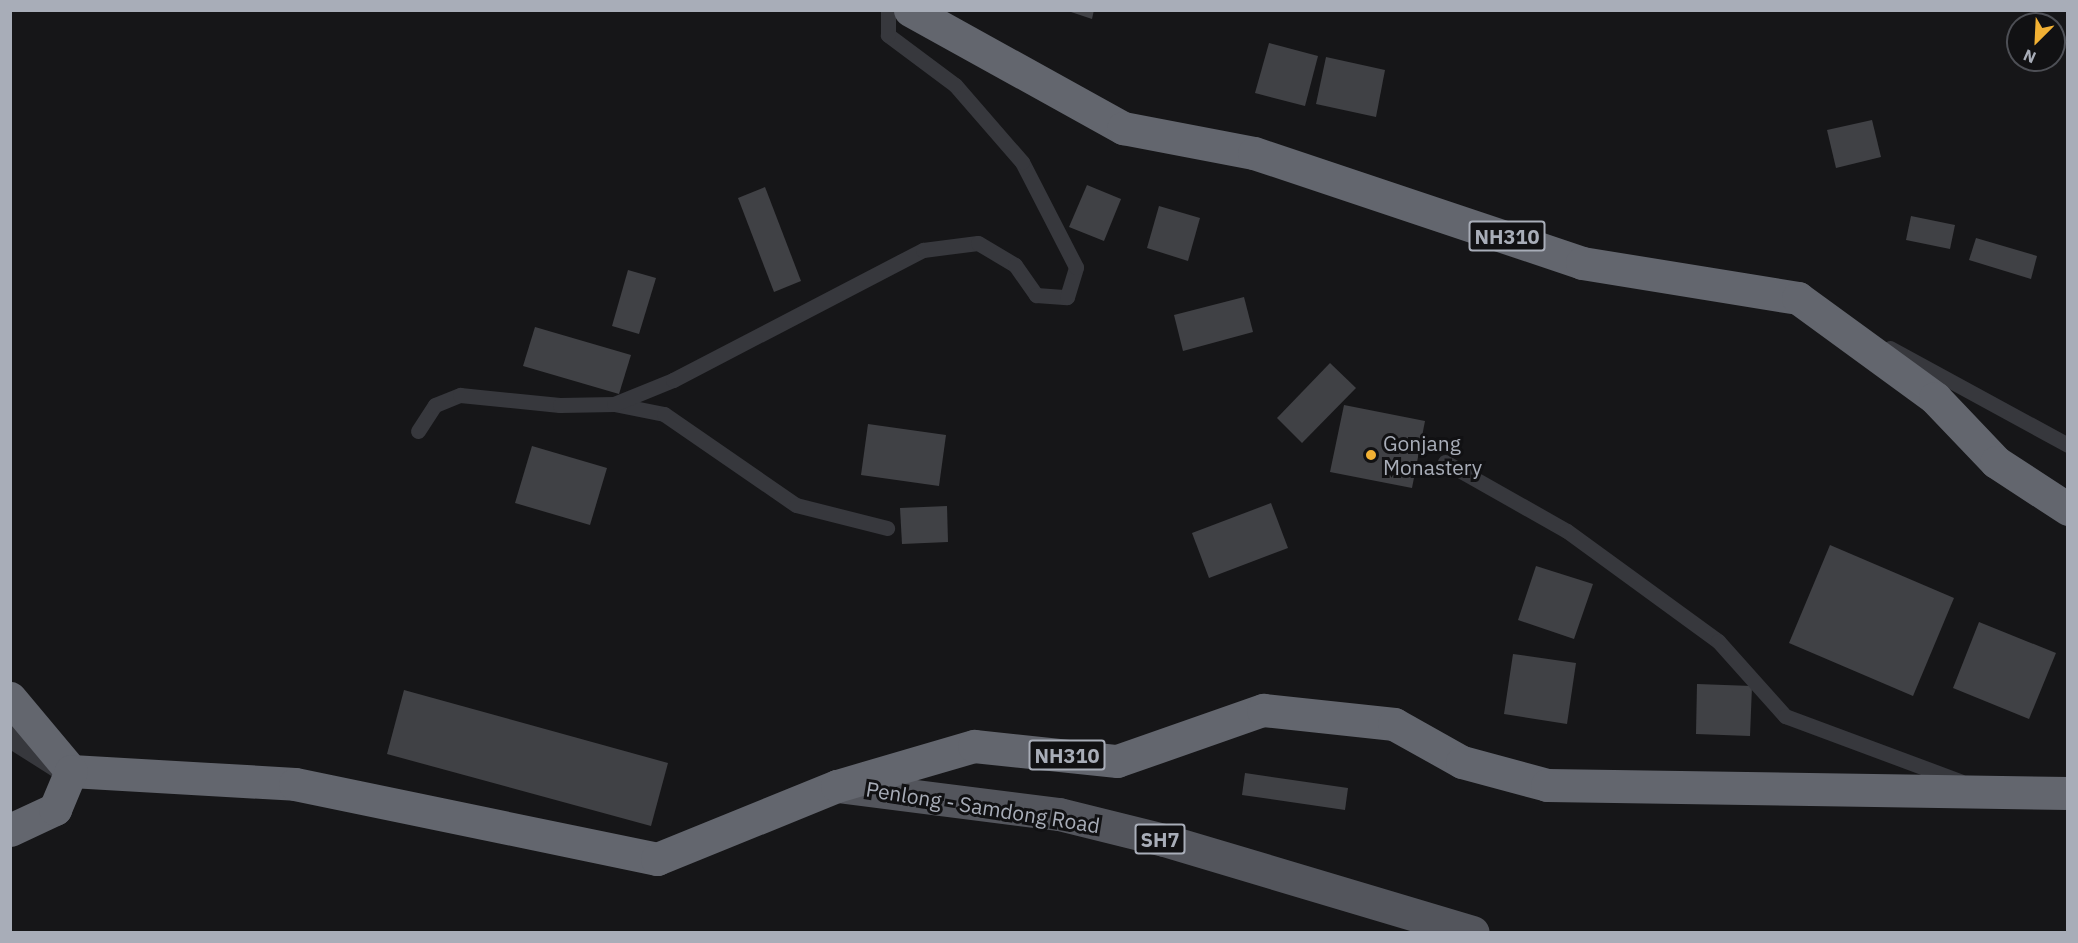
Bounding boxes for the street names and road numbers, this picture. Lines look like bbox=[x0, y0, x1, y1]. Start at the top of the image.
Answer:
road number: NH310 bbox=[1468, 219, 1546, 253]
road number: NH310 bbox=[1028, 738, 1106, 772]
street label: Penlong - Samdong Road bbox=[864, 776, 1102, 838]
road number: SH7 bbox=[1134, 822, 1186, 856]

